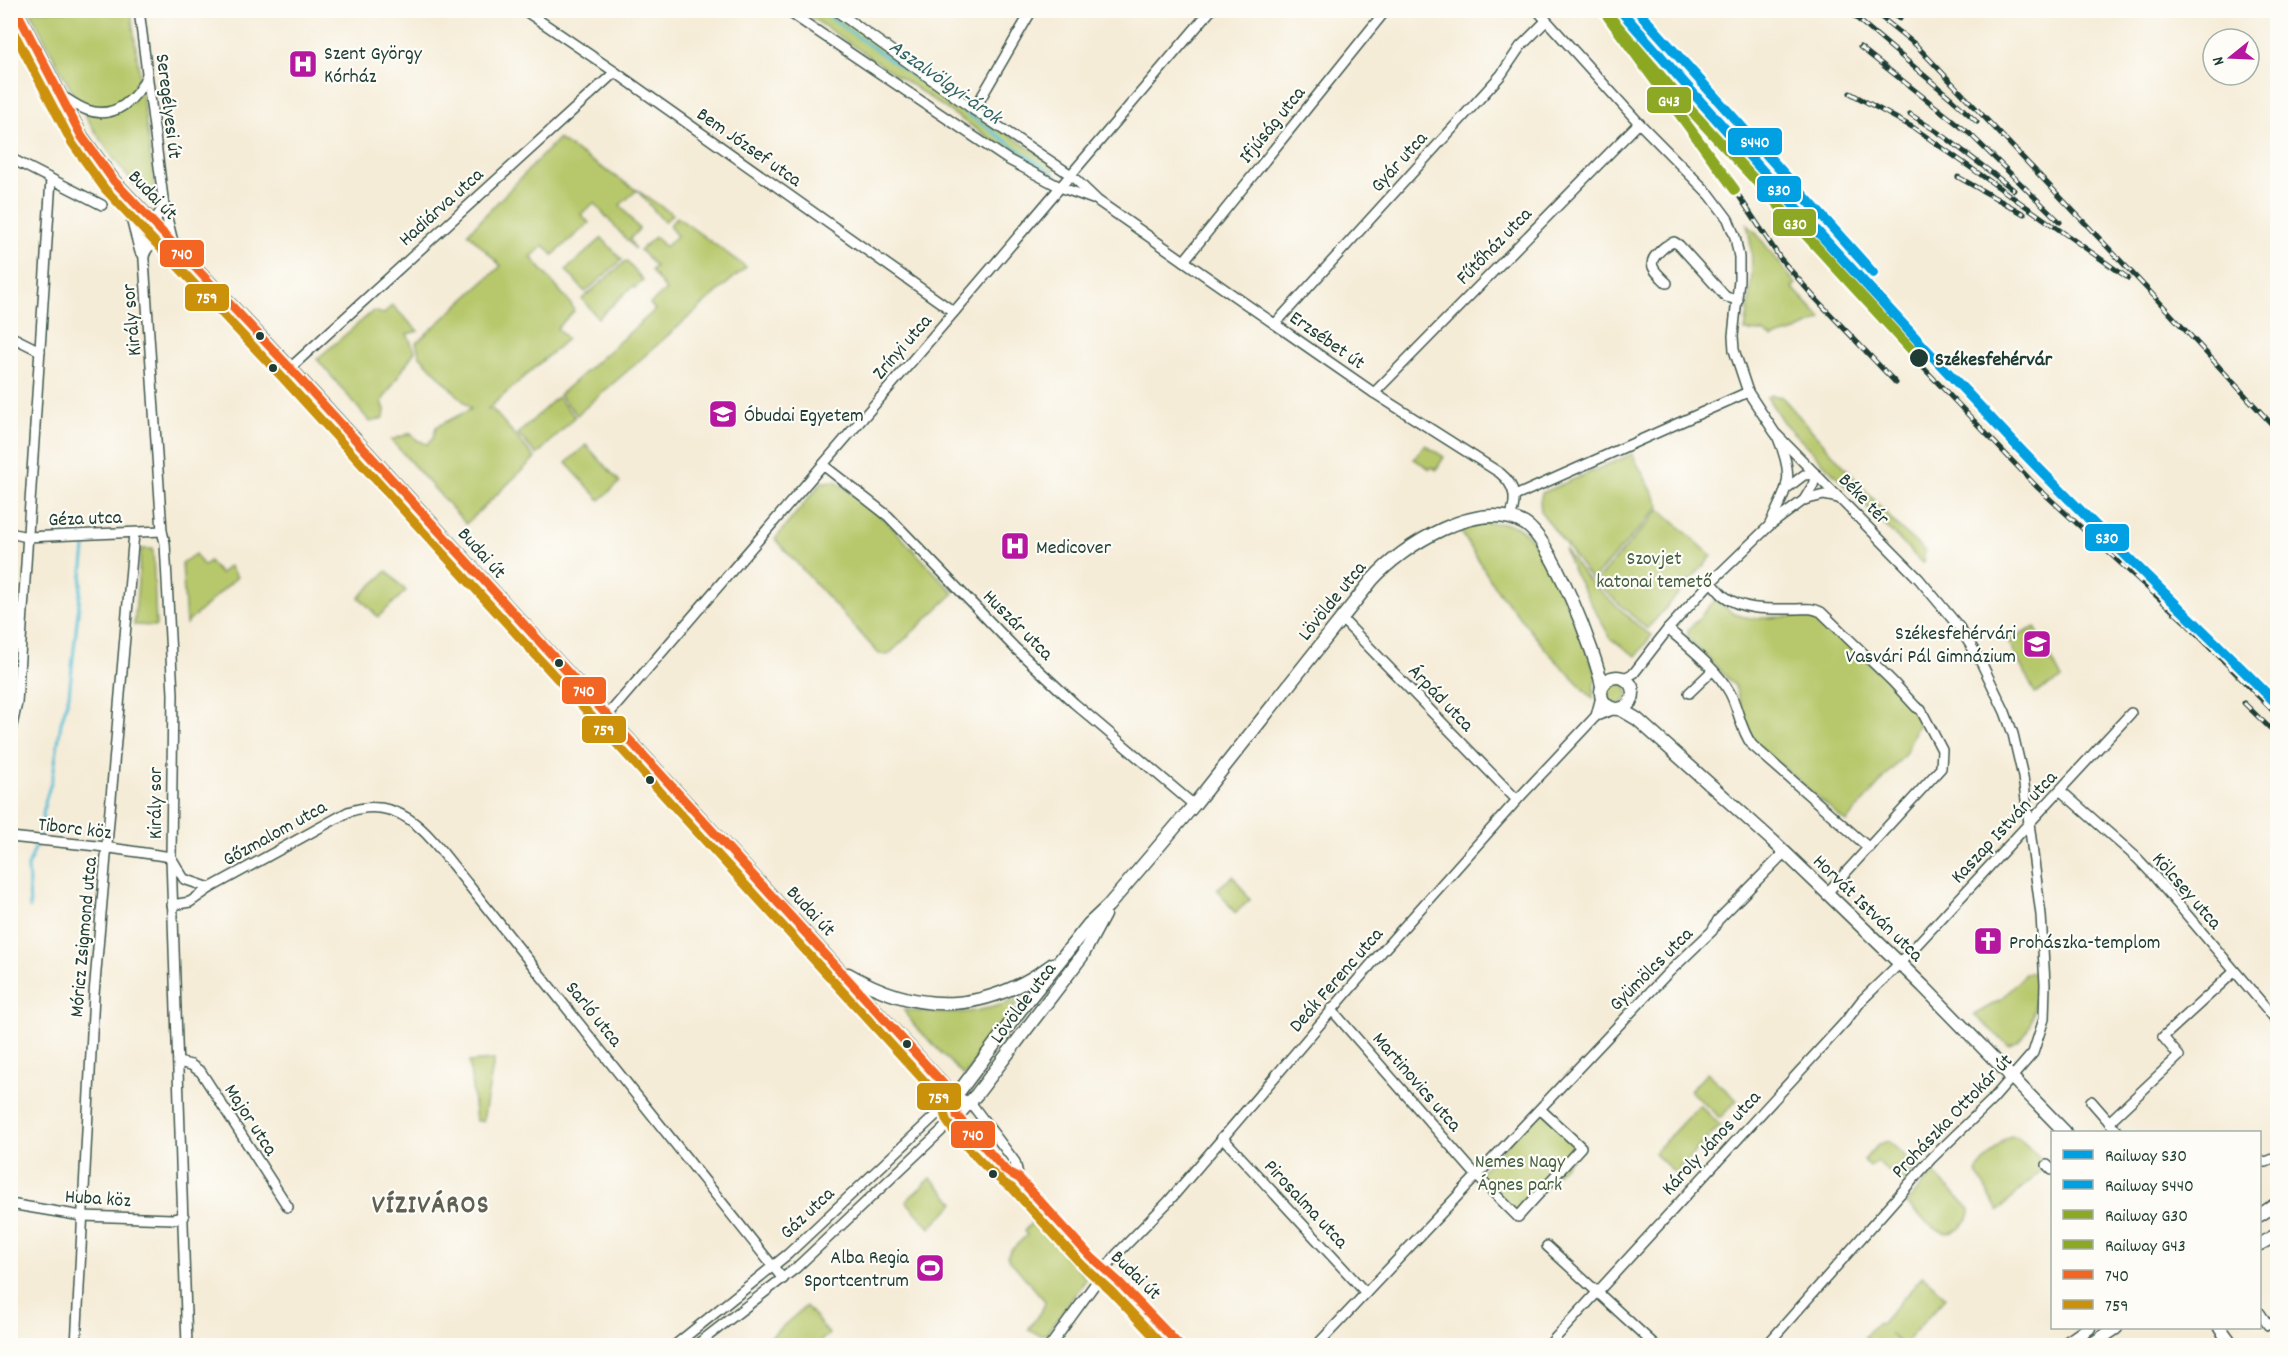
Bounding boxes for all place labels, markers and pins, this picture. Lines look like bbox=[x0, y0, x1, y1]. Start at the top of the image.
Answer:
place label: Szent György Kórház bbox=[324, 41, 423, 92]
hospital icon: Szent György Kórház bbox=[287, 48, 319, 80]
unlabelled marker bbox=[254, 330, 266, 342]
marker: Székesfehérvár bbox=[1908, 347, 1930, 369]
place label: Székesfehérvár bbox=[1935, 347, 2053, 375]
unlabelled marker bbox=[267, 362, 279, 374]
school or university icon: Óbudai Egyetem bbox=[707, 398, 739, 430]
place label: Óbudai Egyetem bbox=[744, 403, 864, 431]
hospital icon: Medicover bbox=[999, 530, 1031, 562]
place label: Medicover bbox=[1036, 535, 1112, 563]
place label: Székesfehérvári Vasvári Pál Gimnázium bbox=[1846, 621, 2016, 672]
school or university icon: Székesfehérvári Vasvári Pál Gimnázium bbox=[2021, 628, 2053, 660]
unlabelled marker bbox=[553, 657, 565, 669]
unlabelled marker bbox=[644, 774, 656, 786]
church icon: Prohászka-templom bbox=[1972, 925, 2004, 957]
place label: Prohászka-templom bbox=[2009, 930, 2161, 958]
unlabelled marker bbox=[901, 1038, 913, 1050]
unlabelled marker bbox=[987, 1168, 999, 1180]
place label: Alba Regia Sportcentrum bbox=[804, 1245, 910, 1296]
sports icon: Alba Regia Sportcentrum bbox=[914, 1252, 946, 1284]

